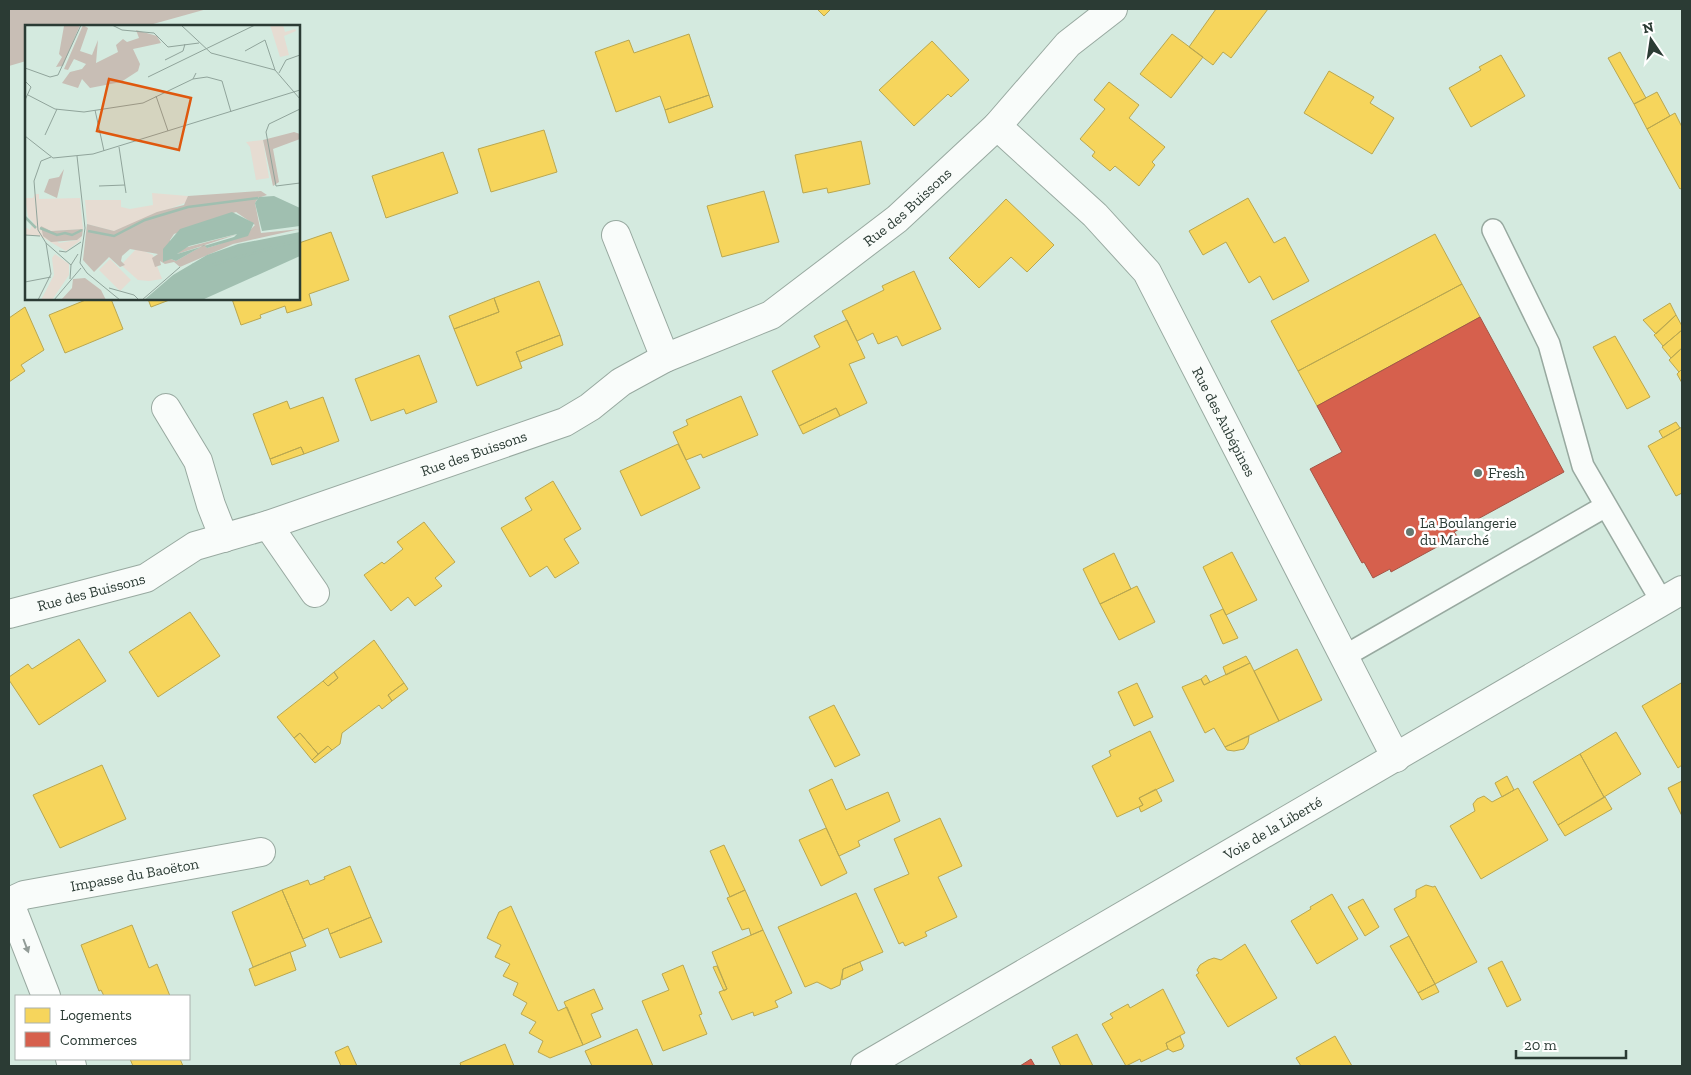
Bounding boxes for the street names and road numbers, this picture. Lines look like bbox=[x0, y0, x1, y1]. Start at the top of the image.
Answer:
street label: Rue des Buissons bbox=[860, 164, 955, 250]
street label: Rue des Aubépines bbox=[1188, 364, 1259, 480]
street label: Rue des Buissons bbox=[418, 427, 529, 480]
street label: Rue des Buissons bbox=[35, 570, 147, 615]
street label: Voie de la Liberté bbox=[1220, 793, 1325, 865]
street label: Impasse du Baoëton bbox=[69, 854, 201, 895]

